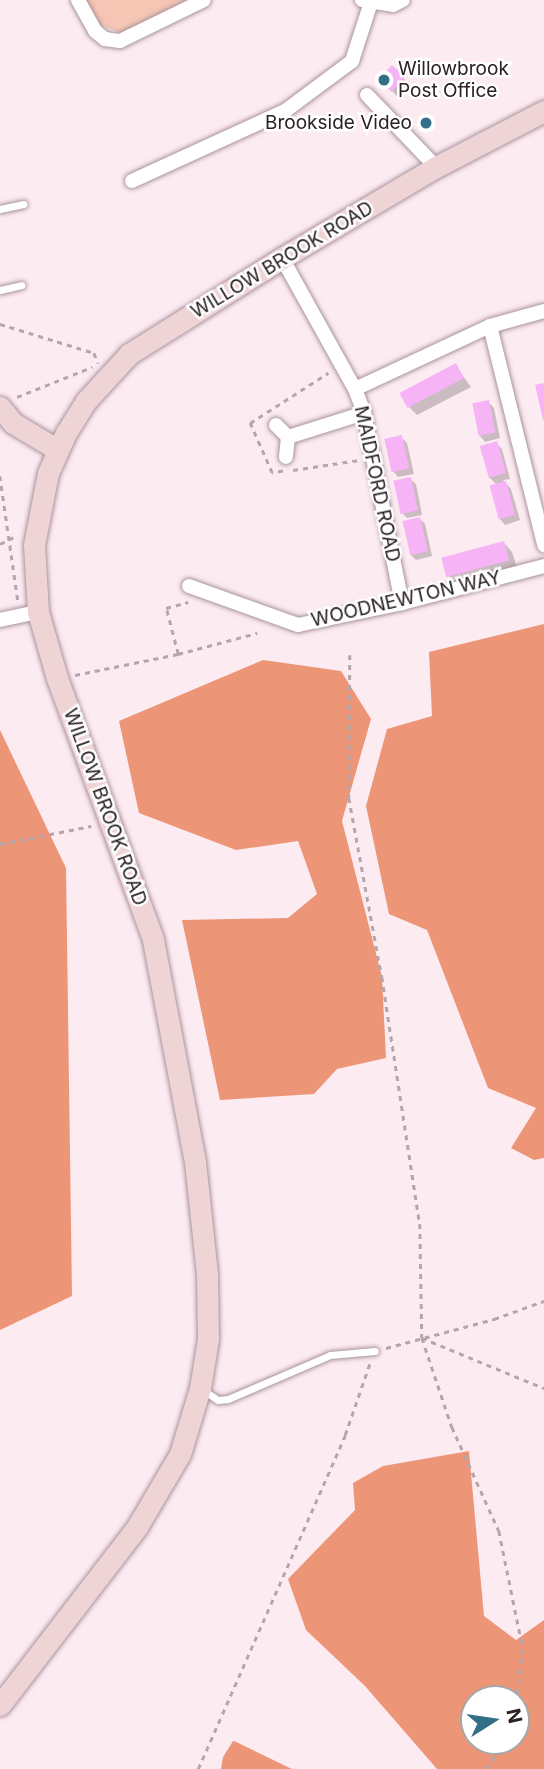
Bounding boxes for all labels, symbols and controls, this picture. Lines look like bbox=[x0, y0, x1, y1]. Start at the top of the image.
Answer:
place label: Willowbrook Post Office bbox=[398, 58, 509, 102]
marker: Willowbrook Post Office bbox=[376, 72, 392, 88]
place label: Brookside Video bbox=[265, 112, 412, 134]
marker: Brookside Video bbox=[418, 115, 434, 131]
street label: WILLOW BROOK ROAD bbox=[187, 197, 377, 323]
street label: MAIDFORD ROAD bbox=[349, 404, 405, 564]
street label: WOODNEWTON WAY bbox=[309, 566, 503, 632]
street label: WILLOW BROOK ROAD bbox=[59, 705, 151, 909]
north arrow bbox=[460, 1685, 530, 1755]
text: N bbox=[501, 1706, 527, 1725]

